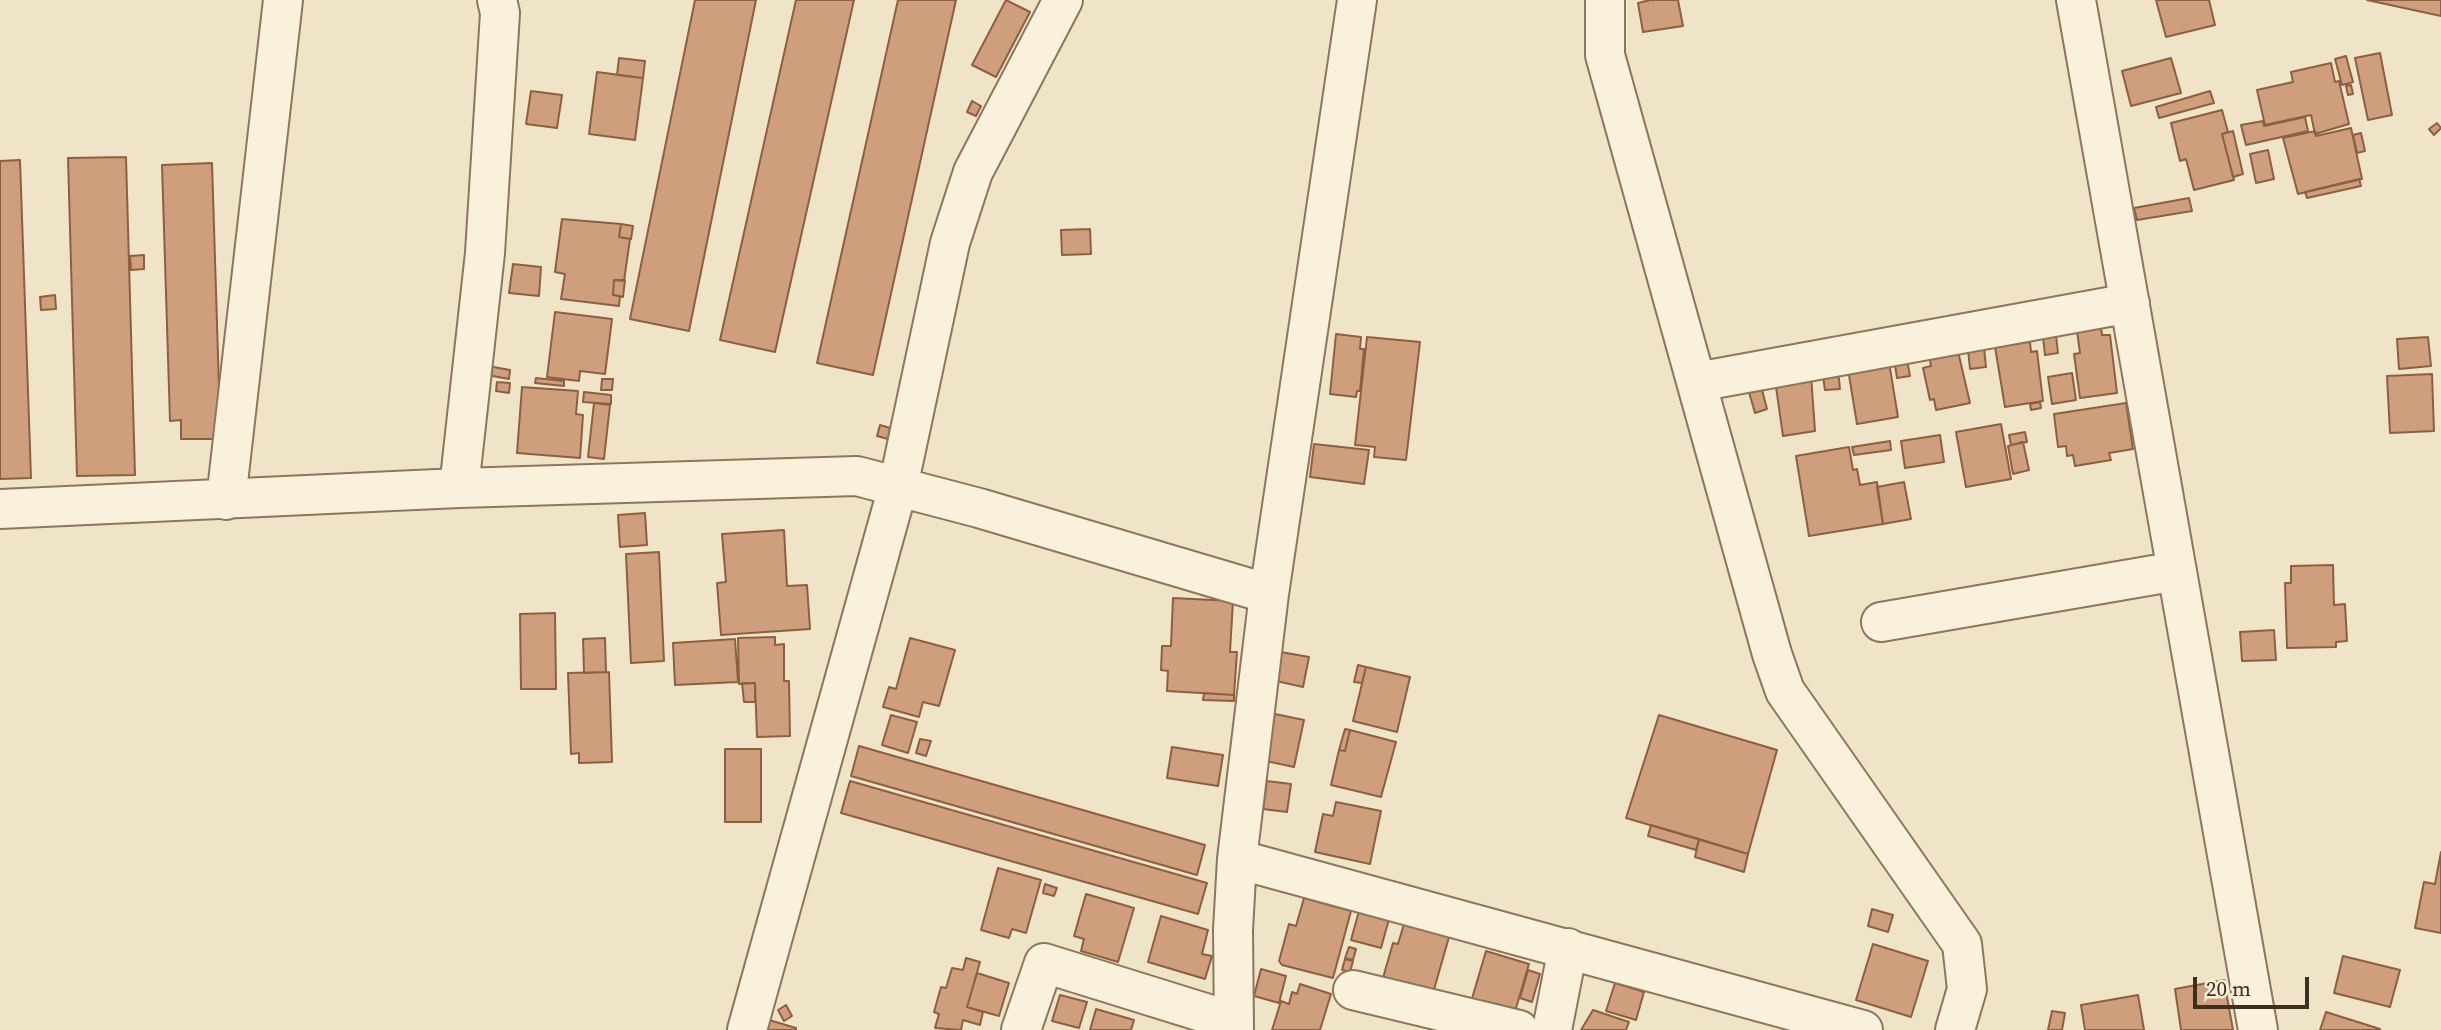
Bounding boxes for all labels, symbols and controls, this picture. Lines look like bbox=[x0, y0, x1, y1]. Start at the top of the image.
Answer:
scale bar bbox=[2196, 964, 2312, 1008]
text: 20 m bbox=[2206, 974, 2251, 1003]

